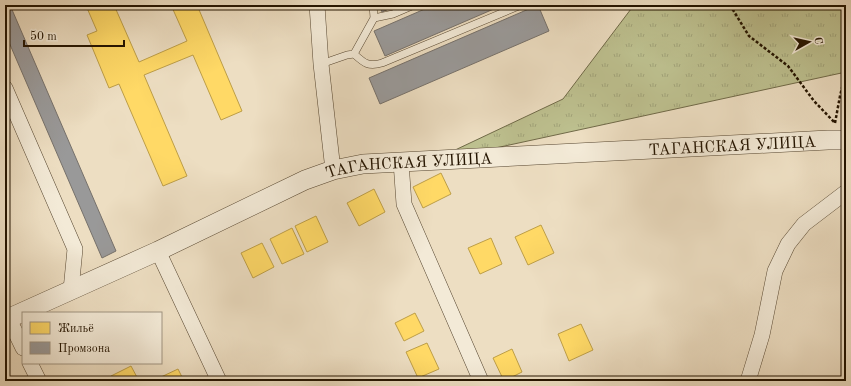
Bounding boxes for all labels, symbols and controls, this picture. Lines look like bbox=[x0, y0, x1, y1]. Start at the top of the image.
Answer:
scale bar bbox=[24, 22, 124, 48]
north arrow bbox=[789, 22, 829, 62]
text: 50 m bbox=[30, 30, 57, 43]
text: С bbox=[811, 36, 823, 45]
street label: ТАГАНСКАЯ УЛИЦА bbox=[648, 135, 816, 159]
street label: ТАГАНСКАЯ УЛИЦА bbox=[324, 151, 493, 182]
legend bbox=[22, 312, 162, 364]
text: Жильё bbox=[58, 323, 94, 335]
text: Промзона bbox=[58, 343, 110, 355]

